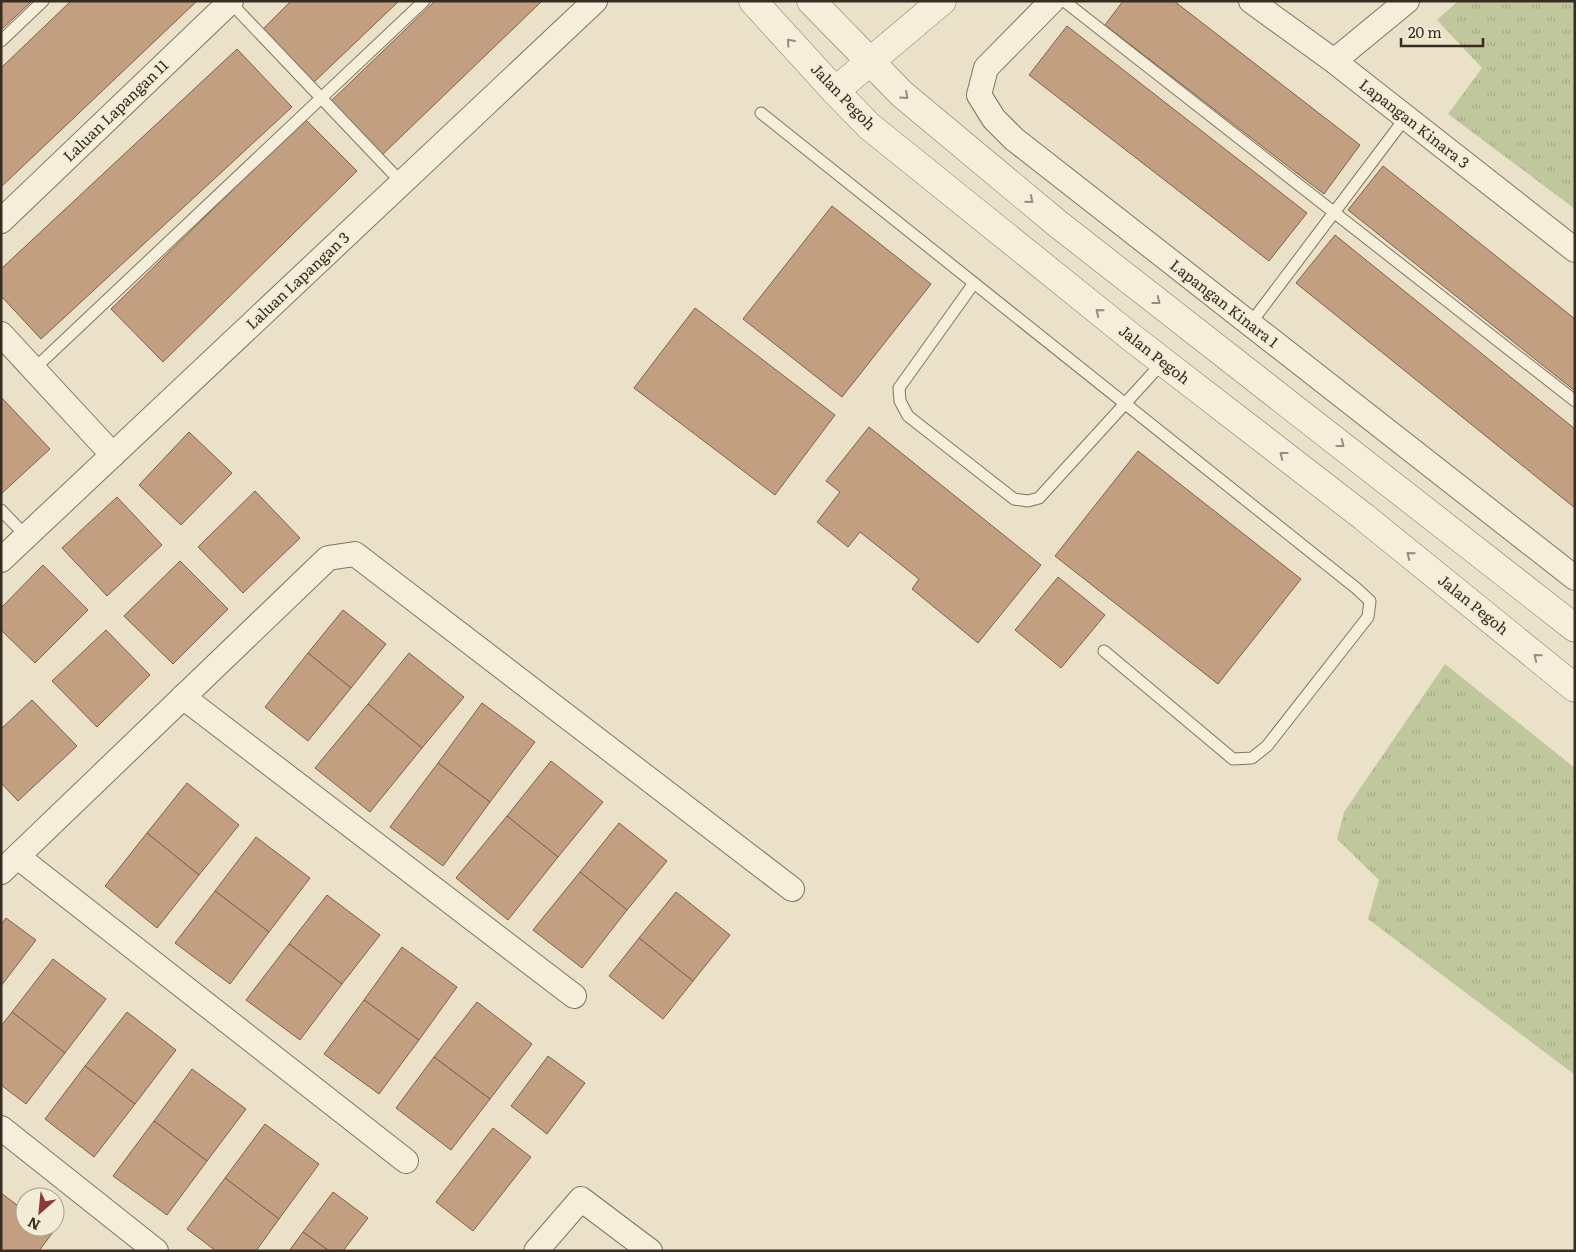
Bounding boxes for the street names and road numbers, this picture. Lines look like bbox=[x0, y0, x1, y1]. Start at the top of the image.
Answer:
street label: Laluan Lapangan 11 bbox=[57, 53, 173, 166]
street label: Jalan Pegoh bbox=[806, 57, 882, 135]
street label: Lapangan Kinara 3 bbox=[1355, 72, 1475, 173]
street label: Laluan Lapangan 3 bbox=[240, 226, 354, 334]
street label: Lapangan Kinara 1 bbox=[1166, 253, 1284, 353]
street label: Jalan Pegoh bbox=[1114, 319, 1196, 389]
street label: Jalan Pegoh bbox=[1434, 568, 1514, 640]

